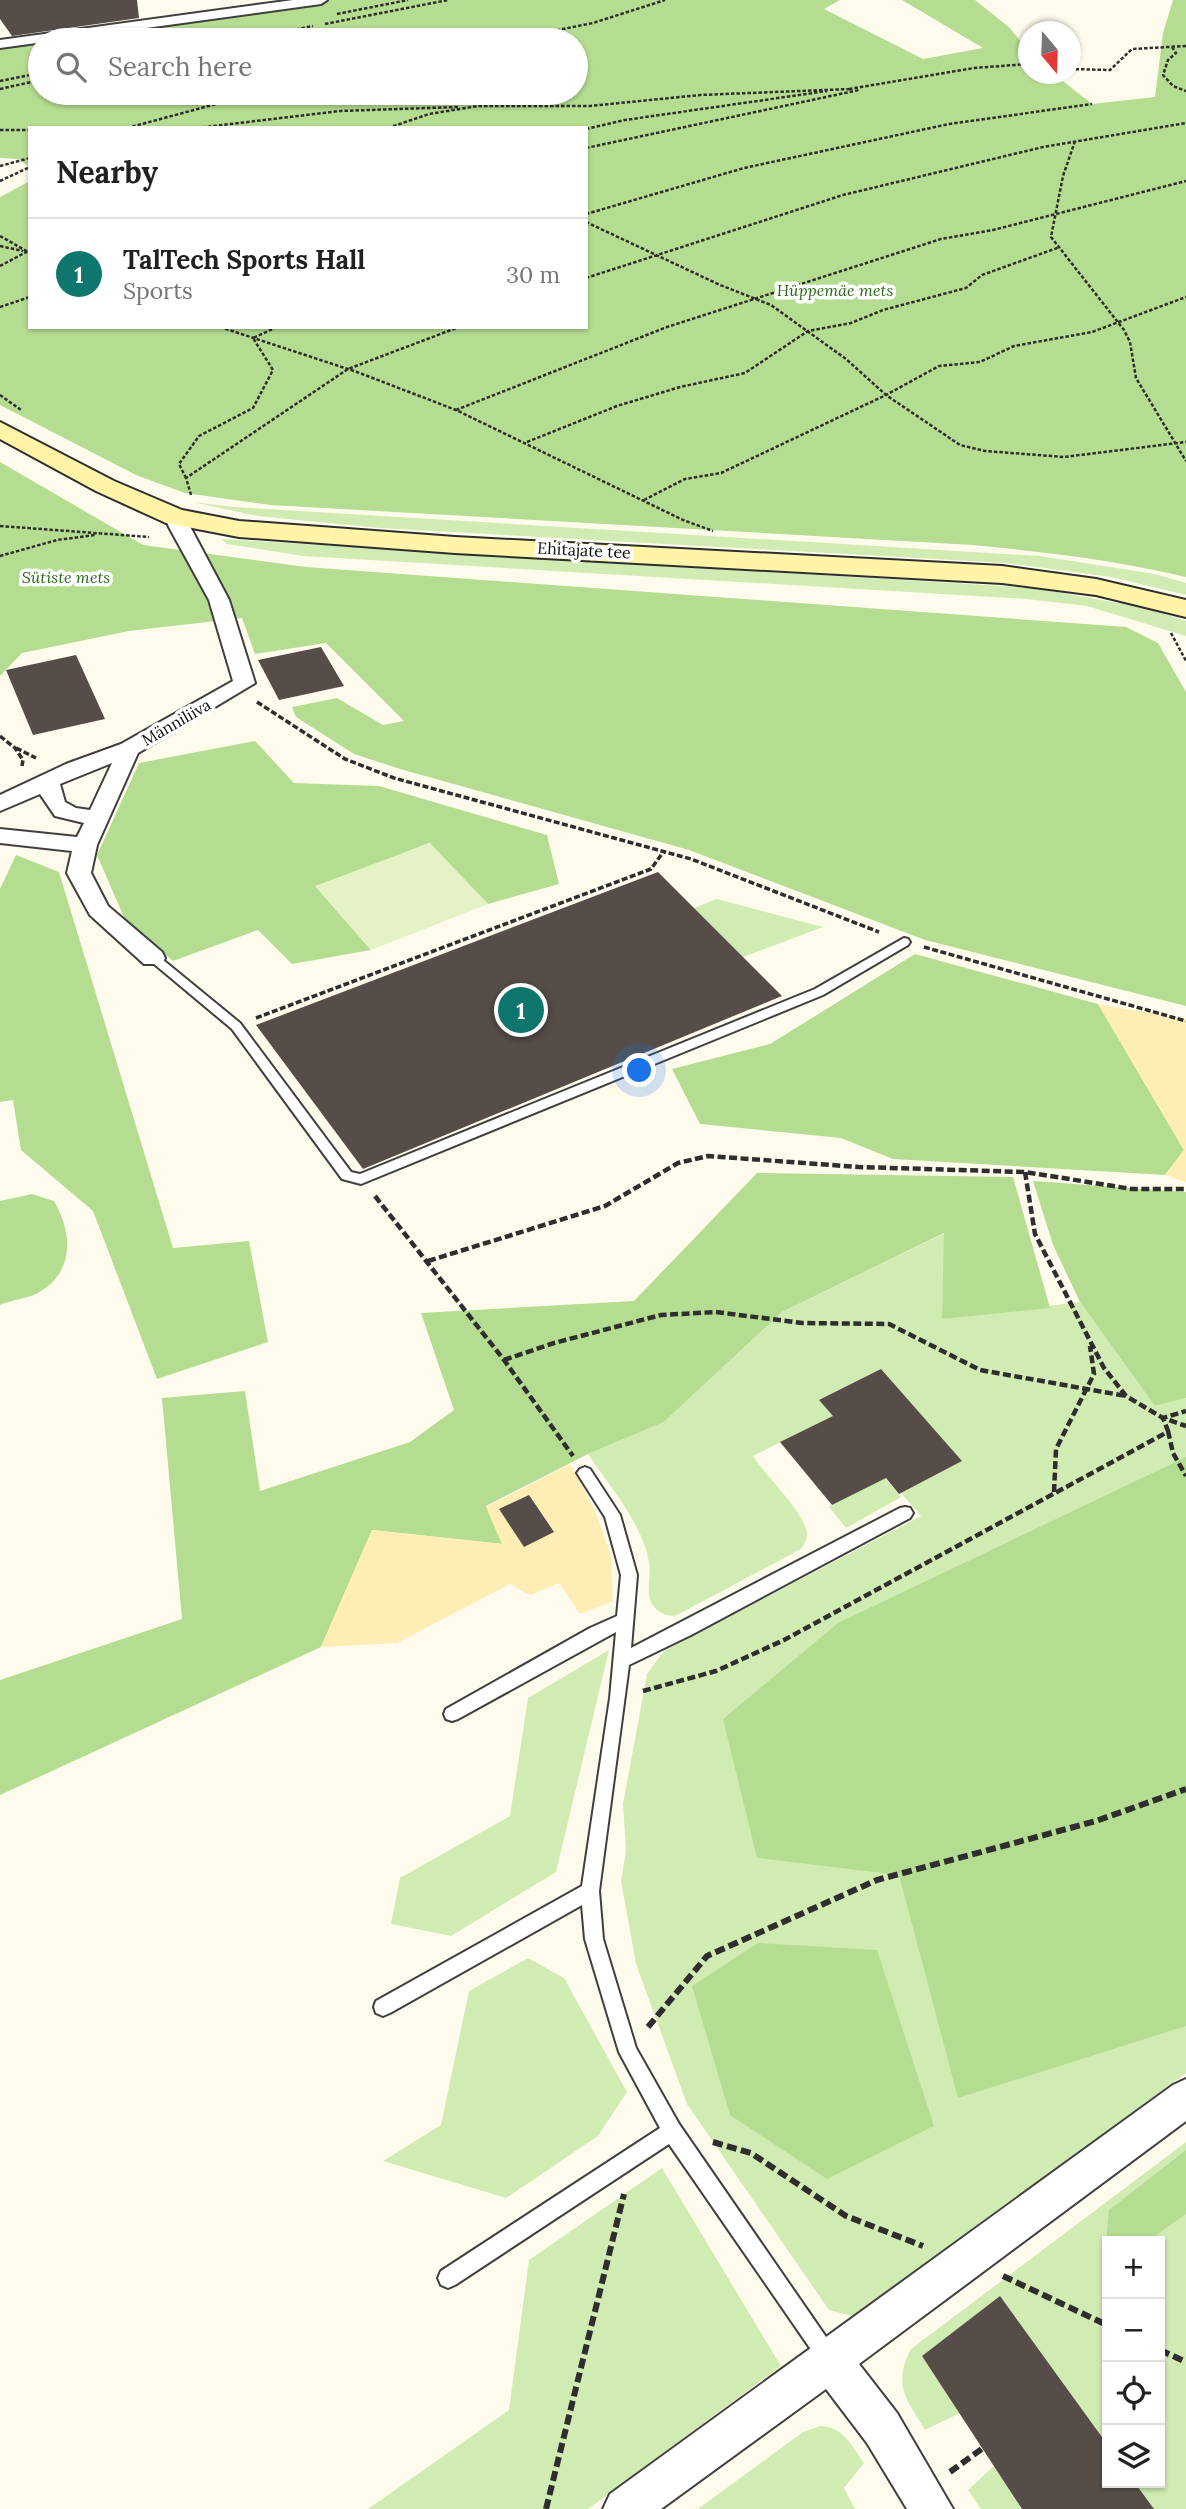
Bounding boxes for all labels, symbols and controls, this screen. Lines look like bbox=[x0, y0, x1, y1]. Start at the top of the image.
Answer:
north arrow bbox=[1018, 21, 1081, 84]
search box bbox=[28, 28, 588, 105]
icon: search bbox=[52, 48, 90, 86]
text: Search here bbox=[108, 50, 252, 83]
text: Nearby bbox=[56, 153, 158, 191]
text: TalTech Sports Hall bbox=[123, 243, 365, 276]
text: 1 bbox=[74, 260, 84, 289]
text: 30 m bbox=[506, 260, 560, 289]
text: Sports bbox=[123, 276, 193, 305]
park label: Hüppemäe mets bbox=[777, 280, 893, 300]
street label: Ehitajate tee bbox=[537, 538, 632, 562]
park label: Sütiste mets bbox=[22, 567, 110, 587]
street label: Männiliiva bbox=[138, 694, 214, 750]
pin: 1 bbox=[498, 984, 544, 1036]
your location bbox=[622, 1053, 656, 1087]
map controls bbox=[1102, 2236, 1165, 2488]
button: + bbox=[1102, 2236, 1165, 2299]
button: − bbox=[1102, 2299, 1165, 2362]
button: locate bbox=[1102, 2362, 1165, 2425]
button: layers bbox=[1102, 2425, 1165, 2488]

